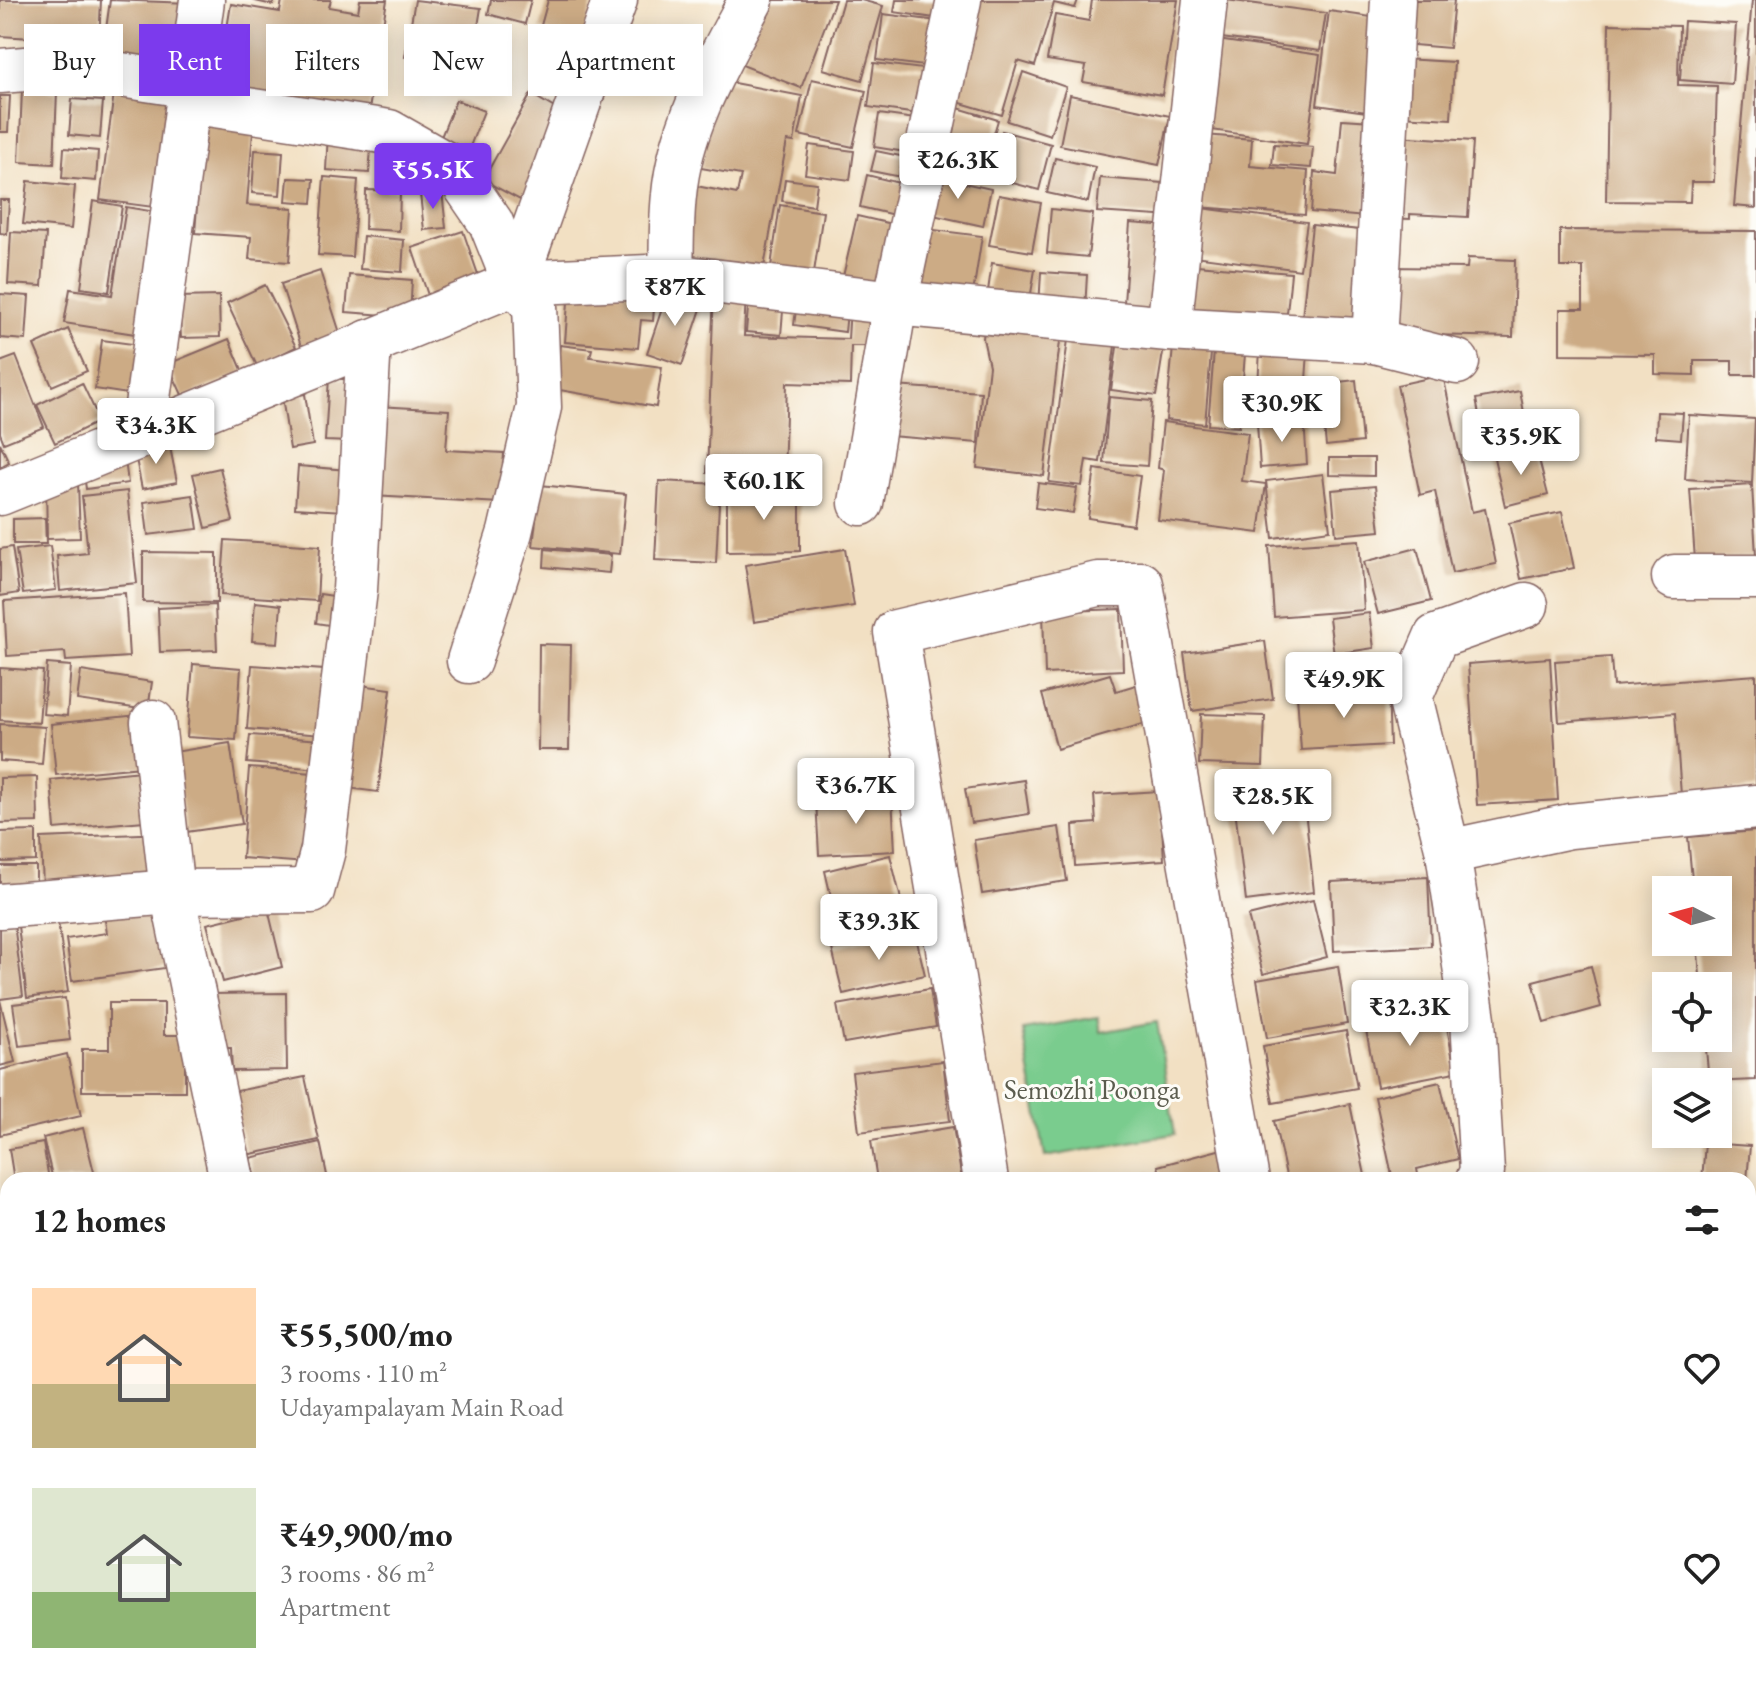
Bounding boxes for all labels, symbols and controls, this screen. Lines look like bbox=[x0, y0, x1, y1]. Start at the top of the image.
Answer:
chip: Buy bbox=[24, 24, 123, 96]
chip: Rent bbox=[139, 24, 250, 96]
chip: Filters bbox=[266, 24, 388, 96]
chip: New bbox=[404, 24, 512, 96]
chip: Apartment bbox=[528, 24, 703, 96]
pin: ₹26.3K bbox=[893, 133, 1023, 201]
text: ₹26.3K bbox=[917, 142, 999, 176]
pin: ₹55.5K bbox=[368, 143, 498, 211]
text: ₹55.5K bbox=[392, 152, 474, 186]
pin: ₹87K bbox=[628, 260, 722, 328]
text: ₹87K bbox=[644, 269, 706, 303]
pin: ₹30.9K bbox=[1217, 376, 1347, 444]
text: ₹30.9K bbox=[1241, 385, 1323, 419]
pin: ₹34.3K bbox=[91, 398, 221, 466]
text: ₹34.3K bbox=[115, 407, 197, 441]
pin: ₹35.9K bbox=[1456, 409, 1586, 477]
text: ₹35.9K bbox=[1480, 418, 1562, 452]
pin: ₹60.1K bbox=[699, 454, 829, 522]
text: ₹60.1K bbox=[723, 463, 805, 497]
pin: ₹49.9K bbox=[1279, 652, 1409, 720]
text: ₹49.9K bbox=[1303, 661, 1385, 695]
pin: ₹36.7K bbox=[791, 758, 921, 826]
text: ₹36.7K bbox=[815, 767, 897, 801]
pin: ₹28.5K bbox=[1208, 769, 1338, 837]
text: ₹28.5K bbox=[1232, 778, 1314, 812]
north arrow bbox=[1652, 876, 1732, 956]
map controls bbox=[1652, 876, 1732, 1148]
pin: ₹39.3K bbox=[814, 894, 944, 962]
text: ₹39.3K bbox=[838, 903, 920, 937]
button: locate bbox=[1652, 972, 1732, 1052]
pin: ₹32.3K bbox=[1345, 980, 1475, 1048]
text: ₹32.3K bbox=[1369, 989, 1451, 1023]
button: layers bbox=[1652, 1068, 1732, 1148]
park label: Semozhi Poonga bbox=[1004, 1071, 1181, 1107]
text: 12 homes bbox=[32, 1198, 166, 1242]
icon: filters bbox=[1680, 1198, 1724, 1242]
text: ₹55,500/mo bbox=[280, 1312, 453, 1356]
icon: home bbox=[96, 1320, 192, 1416]
icon: heart bbox=[1680, 1346, 1724, 1390]
text: 3 rooms · 110 m² bbox=[280, 1356, 447, 1390]
text: Udayampalayam Main Road bbox=[280, 1390, 564, 1424]
text: ₹49,900/mo bbox=[280, 1512, 453, 1556]
icon: home bbox=[96, 1520, 192, 1616]
icon: heart bbox=[1680, 1546, 1724, 1590]
text: 3 rooms · 86 m² bbox=[280, 1556, 435, 1590]
text: Apartment bbox=[280, 1590, 390, 1624]

